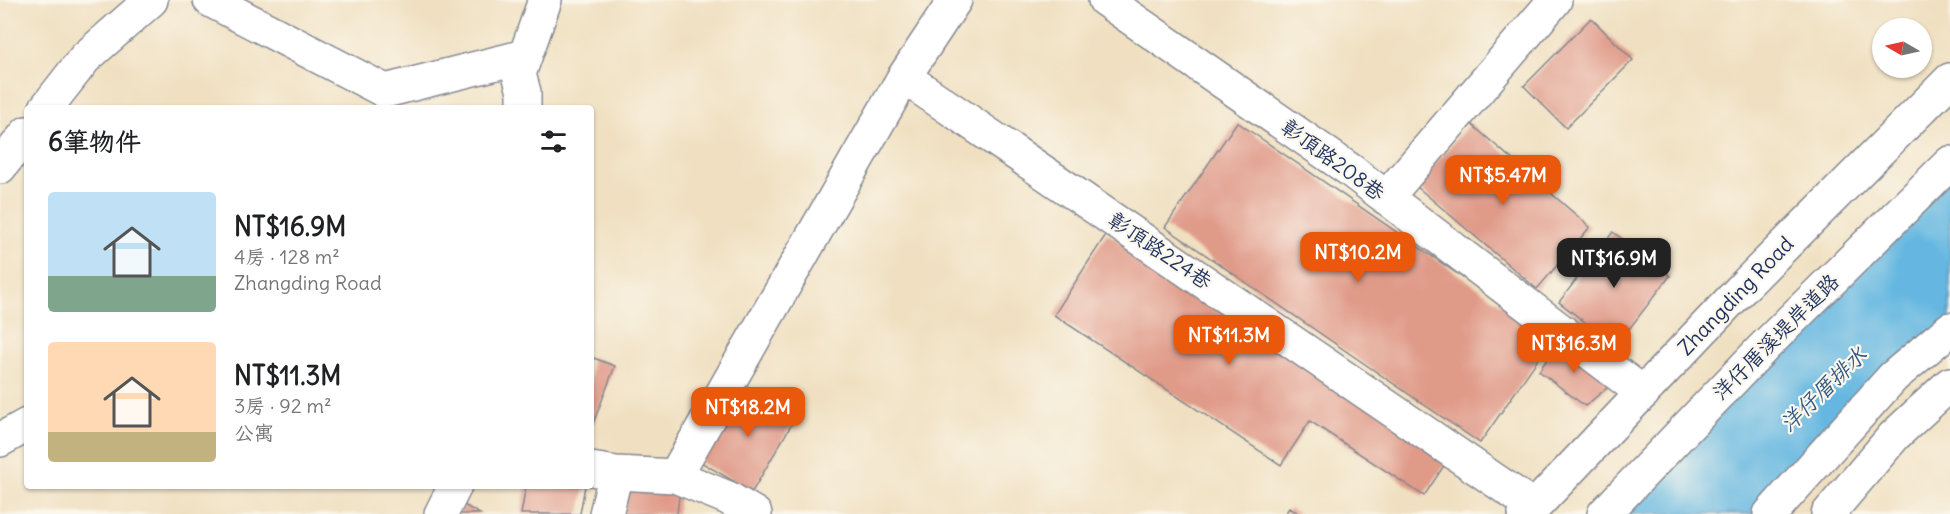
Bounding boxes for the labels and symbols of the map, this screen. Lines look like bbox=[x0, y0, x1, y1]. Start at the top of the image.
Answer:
north arrow bbox=[1872, 18, 1932, 78]
street label: 彰頂路208巷 bbox=[1276, 113, 1390, 206]
pin: NT$5.47M bbox=[1441, 155, 1565, 206]
street label: 彰頂路224巷 bbox=[1103, 206, 1217, 295]
street label: Zhangding Road bbox=[1672, 230, 1799, 361]
pin: NT$10.2M bbox=[1296, 232, 1420, 283]
pin: NT$16.9M bbox=[1552, 238, 1676, 289]
street label: 洋仔厝溪堤岸道路 bbox=[1707, 268, 1845, 406]
pin: NT$11.3M bbox=[1167, 315, 1291, 366]
pin: NT$16.3M bbox=[1512, 323, 1636, 374]
water label: 洋仔厝排水 bbox=[1774, 340, 1873, 437]
pin: NT$18.2M bbox=[686, 387, 810, 438]

